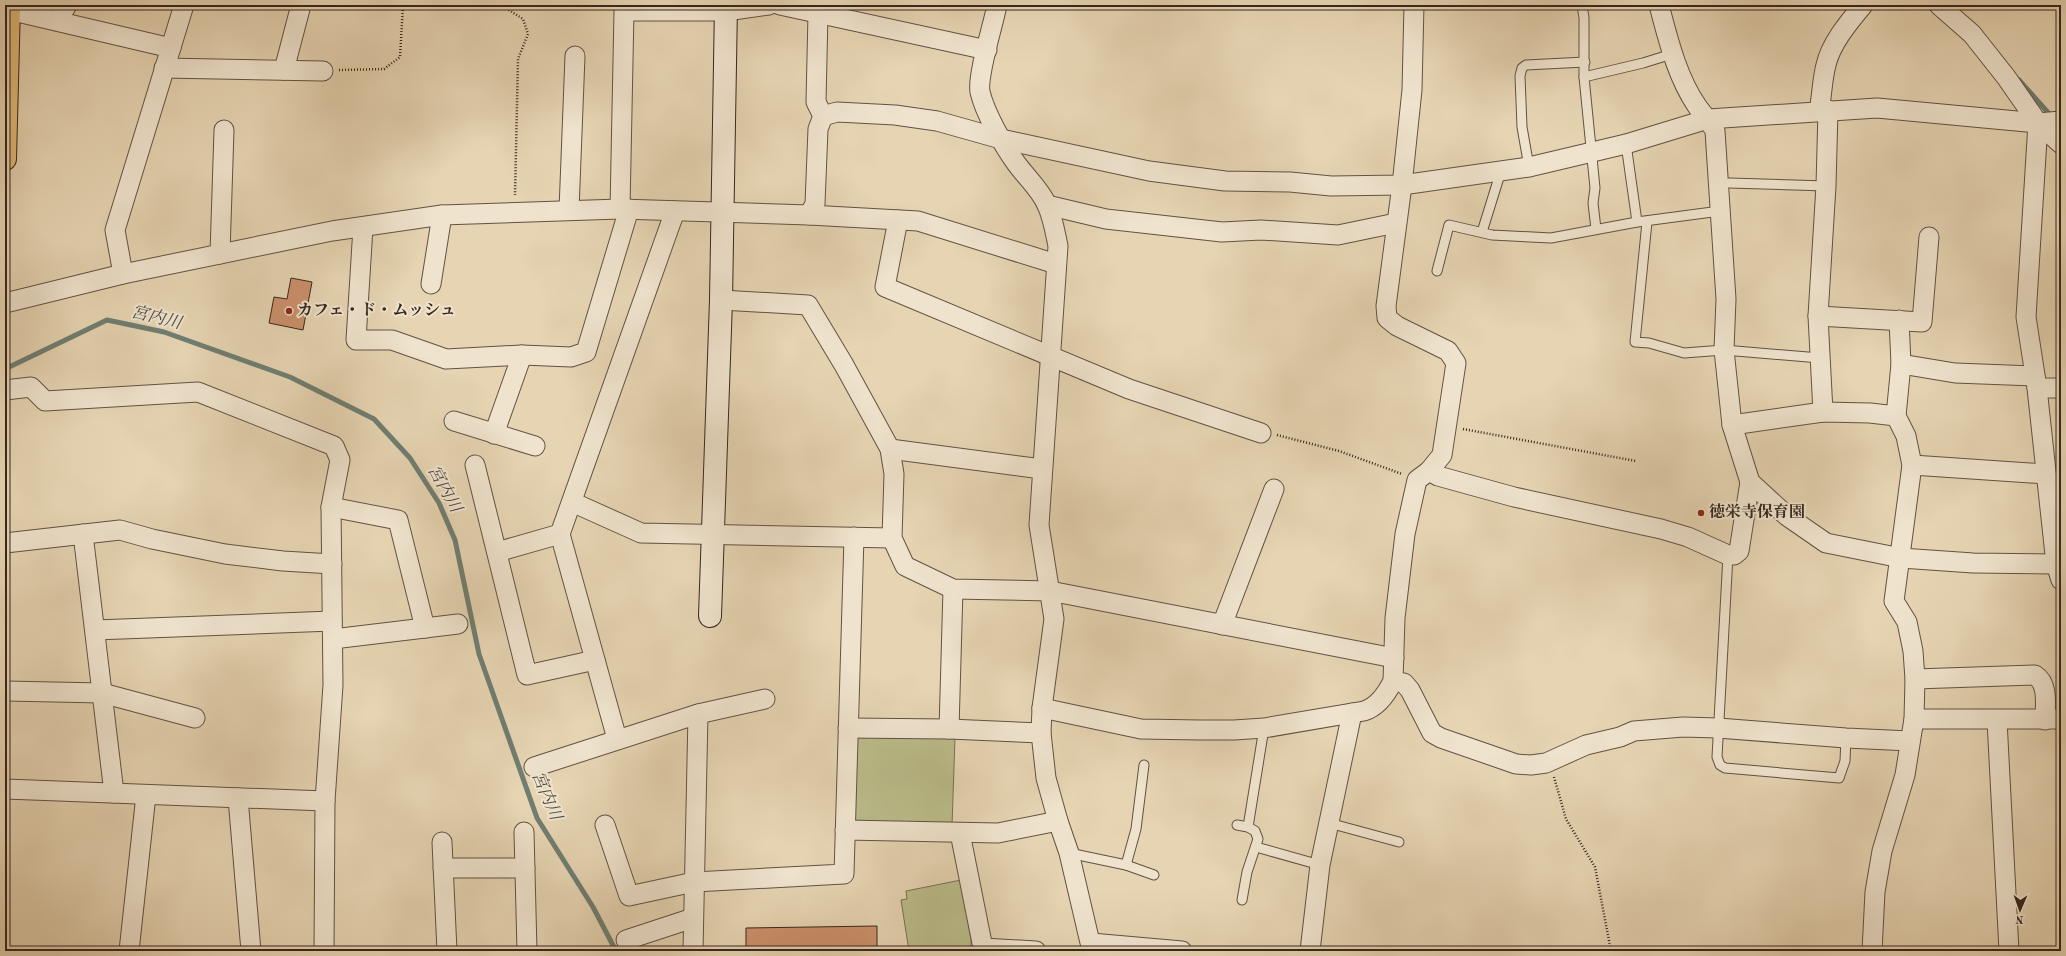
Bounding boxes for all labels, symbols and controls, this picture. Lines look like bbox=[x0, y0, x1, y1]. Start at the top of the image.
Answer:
water label: 宮内川 bbox=[129, 302, 185, 333]
place label: カフェ・ド・ムッシュ bbox=[297, 302, 456, 319]
marker: カフェ・ド・ムッシュ bbox=[284, 306, 294, 316]
water label: 宮内川 bbox=[424, 462, 467, 517]
place label: 徳栄寺保育園 bbox=[1709, 503, 1805, 521]
marker: 徳栄寺保育園 bbox=[1696, 508, 1706, 518]
water label: 宮内川 bbox=[528, 768, 566, 825]
north arrow bbox=[2000, 890, 2040, 930]
text: N bbox=[2015, 913, 2024, 924]

